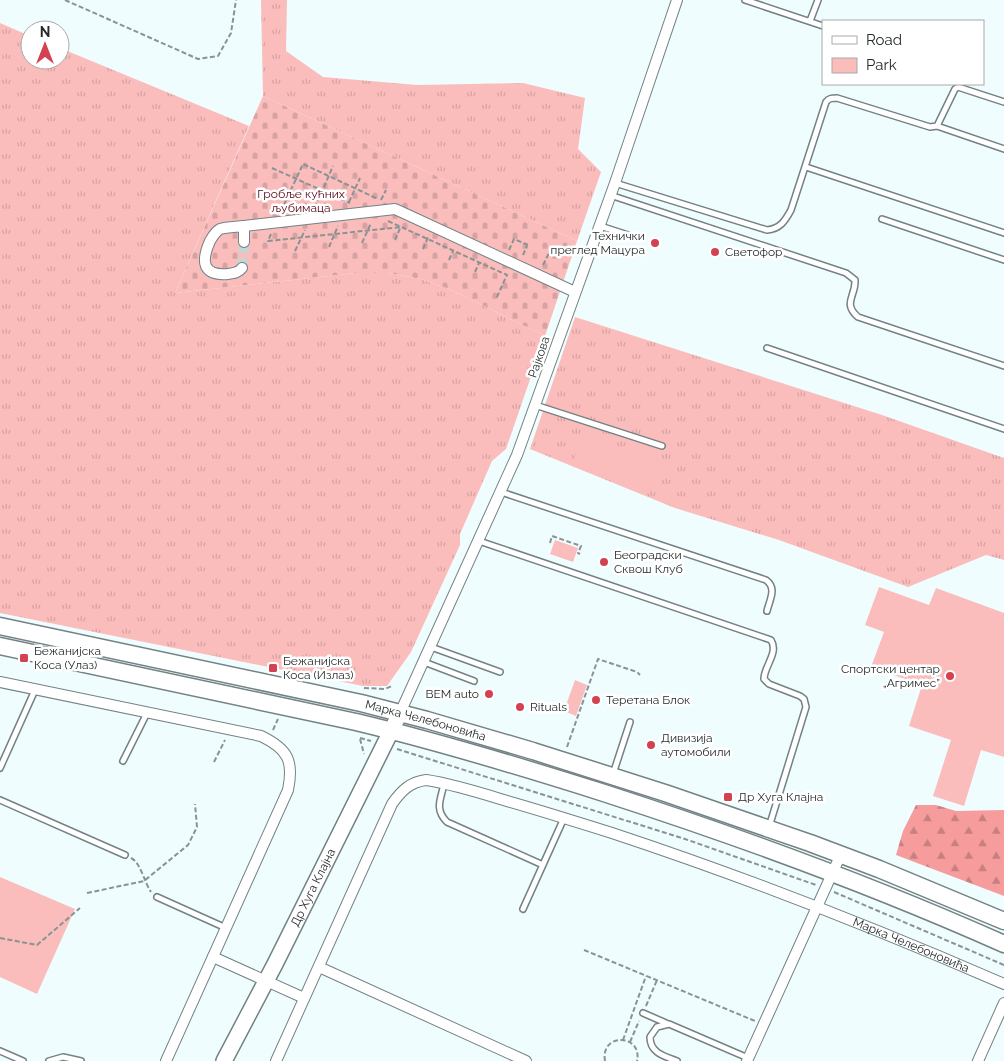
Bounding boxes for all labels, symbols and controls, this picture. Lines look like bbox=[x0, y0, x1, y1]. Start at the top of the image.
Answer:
north arrow bbox=[20, 20, 70, 70]
legend bbox=[822, 20, 984, 85]
text: N bbox=[40, 24, 50, 40]
text: Road bbox=[866, 31, 902, 49]
text: Park bbox=[866, 56, 897, 74]
park label: Гробље кућних љубимаца bbox=[257, 187, 345, 215]
place label: Технички преглед Мацура bbox=[551, 229, 645, 257]
marker: Технички преглед Мацура bbox=[649, 237, 661, 249]
place label: Светофор bbox=[725, 245, 782, 259]
marker: Светофор bbox=[709, 246, 721, 258]
street label: Рајкова bbox=[525, 335, 553, 379]
place label: Београдски Сквош Клуб bbox=[614, 548, 683, 576]
marker: Београдски Сквош Клуб bbox=[598, 556, 610, 568]
place label: Бежанијска Коса (Улаз) bbox=[34, 644, 101, 672]
marker: Бежанијска Коса (Улаз) bbox=[18, 652, 30, 664]
place label: Бежанијска Коса (Излаз) bbox=[283, 654, 353, 682]
marker: Бежанијска Коса (Излаз) bbox=[267, 662, 279, 674]
place label: Спортски центар „Агримес” bbox=[841, 662, 940, 690]
marker: Спортски центар „Агримес” bbox=[944, 670, 956, 682]
place label: BEM auto bbox=[425, 687, 479, 701]
marker: BEM auto bbox=[483, 688, 495, 700]
place label: Теретана Блок bbox=[606, 693, 690, 707]
marker: Теретана Блок bbox=[590, 694, 602, 706]
street label: Марка Челебоновића bbox=[364, 697, 488, 744]
place label: Rituals bbox=[530, 700, 567, 714]
marker: Rituals bbox=[514, 701, 526, 713]
place label: Дивизија аутомобили bbox=[661, 731, 731, 759]
marker: Дивизија аутомобили bbox=[645, 739, 657, 751]
place label: Др Хуга Клајна bbox=[738, 790, 823, 804]
marker: Др Хуга Клајна bbox=[722, 791, 734, 803]
street label: Др Хуга Клајна bbox=[288, 846, 338, 929]
street label: Марка Челебоновића bbox=[851, 915, 971, 975]

